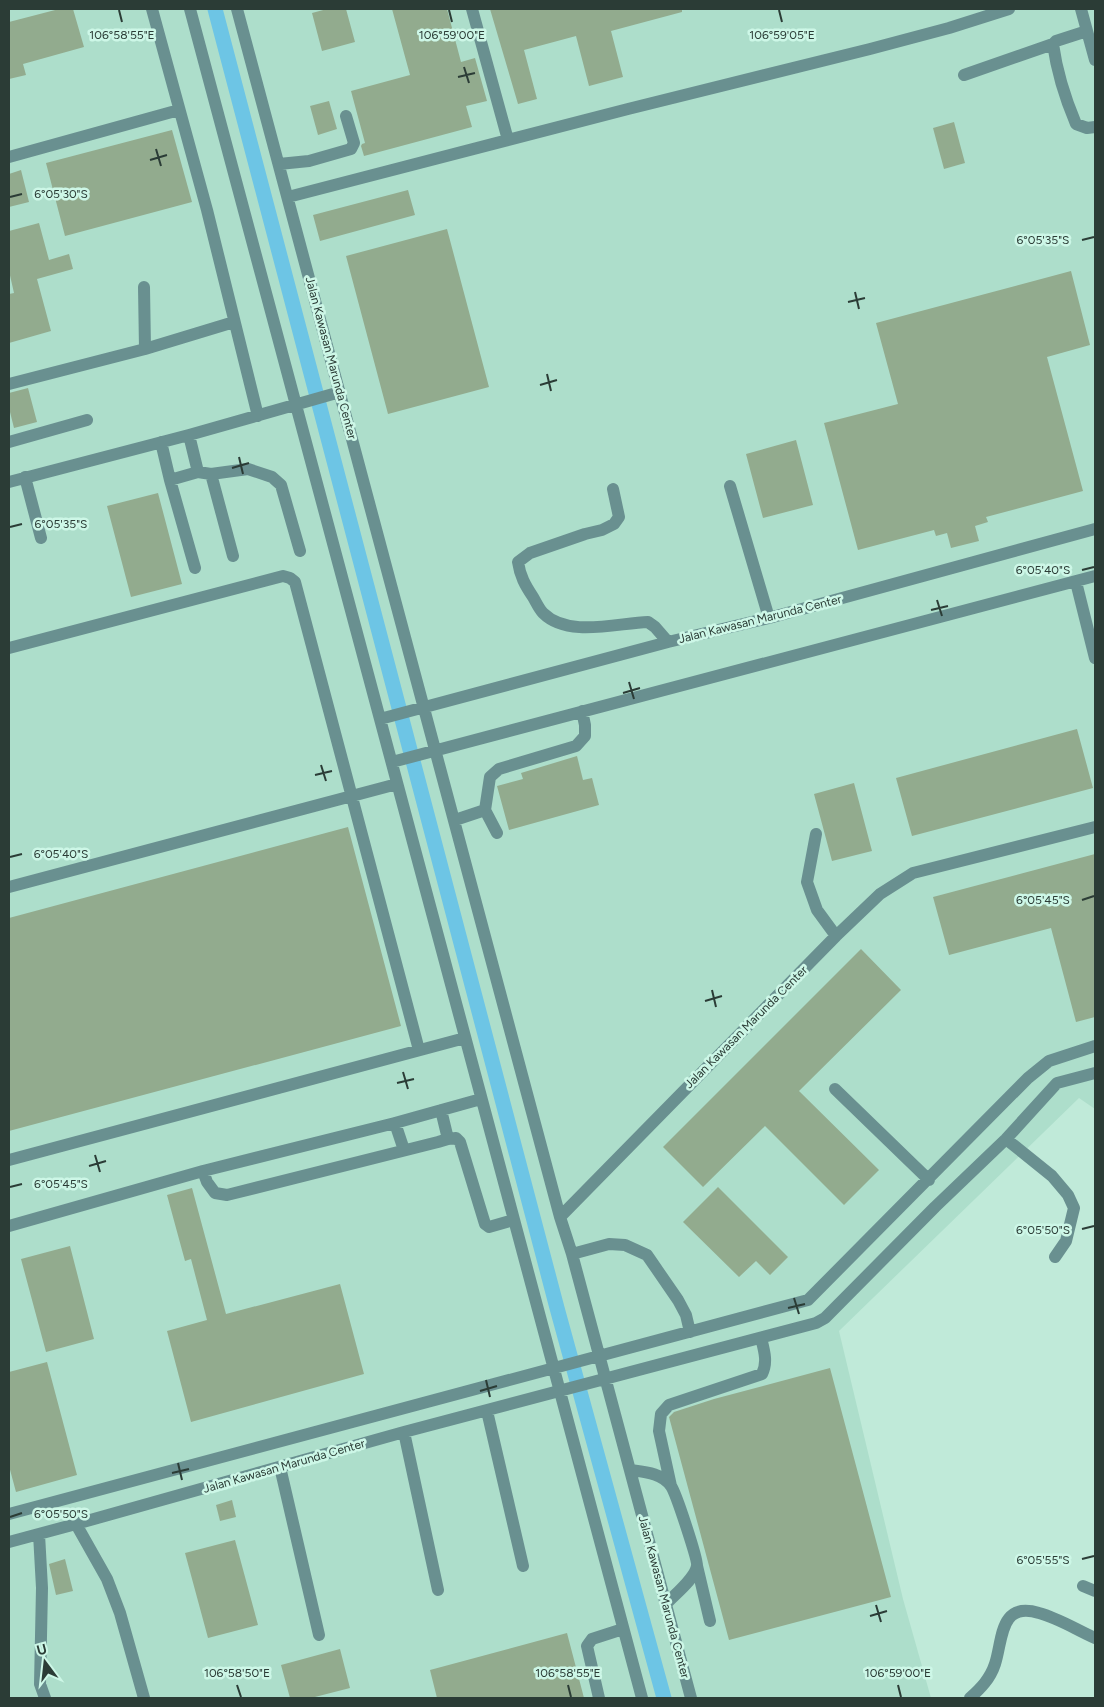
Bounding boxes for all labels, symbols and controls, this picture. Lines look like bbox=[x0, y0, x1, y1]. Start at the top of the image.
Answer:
text: 106°58'55"E bbox=[89, 28, 155, 42]
text: 106°59'00"E bbox=[419, 28, 485, 42]
text: 106°59'05"E bbox=[749, 28, 815, 42]
text: 6°05'30"S bbox=[34, 187, 88, 201]
text: 6°05'35"S bbox=[1017, 233, 1069, 247]
street label: Jalan Kawasan Marunda Center bbox=[303, 275, 359, 441]
text: 6°05'35"S bbox=[35, 517, 87, 531]
text: 6°05'40"S bbox=[1016, 563, 1070, 577]
street label: Jalan Kawasan Marunda Center bbox=[677, 592, 843, 646]
text: 6°05'40"S bbox=[34, 847, 88, 861]
text: 6°05'45"S bbox=[1016, 893, 1070, 907]
street label: Jalan Kawasan Marunda Center bbox=[682, 963, 810, 1091]
text: 6°05'45"S bbox=[34, 1177, 88, 1191]
text: 6°05'50"S bbox=[1016, 1223, 1070, 1237]
street label: Jalan Kawasan Marunda Center bbox=[202, 1436, 366, 1496]
text: 6°05'50"S bbox=[34, 1507, 88, 1521]
street label: Jalan Kawasan Marunda Center bbox=[636, 1514, 692, 1680]
text: 6°05'55"S bbox=[1016, 1553, 1070, 1567]
north arrow bbox=[20, 1637, 70, 1687]
text: U bbox=[35, 1640, 49, 1659]
text: 106°58'50"E bbox=[204, 1666, 270, 1680]
text: 106°58'55"E bbox=[535, 1666, 601, 1680]
text: 106°59'00"E bbox=[865, 1666, 931, 1680]

